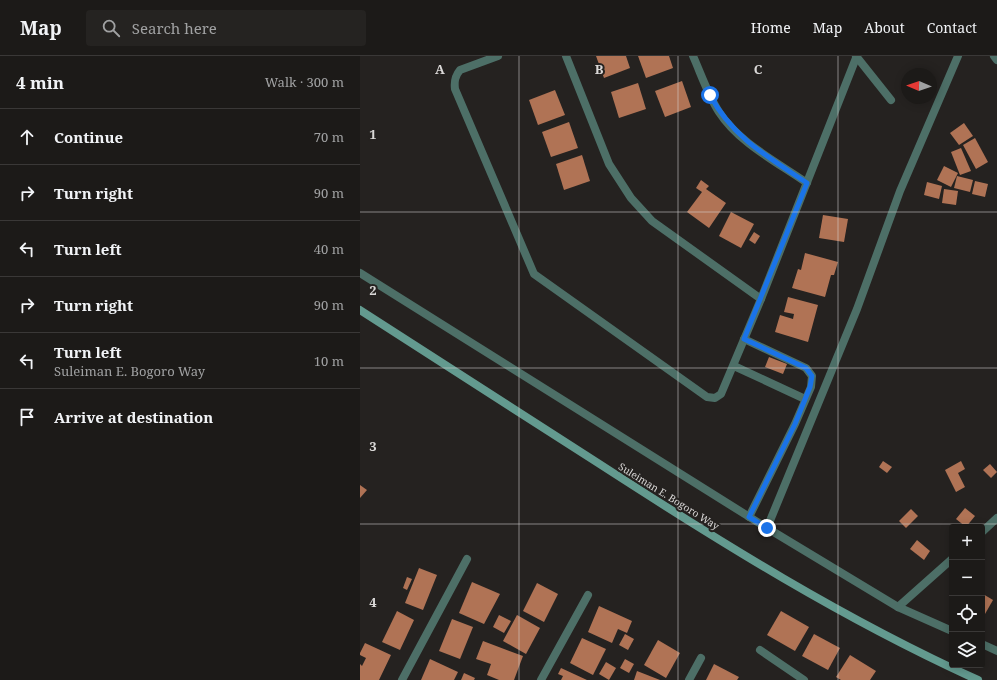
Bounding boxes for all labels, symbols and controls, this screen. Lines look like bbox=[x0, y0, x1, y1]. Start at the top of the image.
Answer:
search box bbox=[86, 10, 366, 46]
text: Map bbox=[20, 15, 62, 41]
icon: search bbox=[100, 17, 122, 39]
text: Search here bbox=[132, 18, 217, 38]
text: Home bbox=[751, 18, 791, 37]
text: Map bbox=[813, 18, 842, 37]
text: About bbox=[864, 18, 905, 37]
text: Contact bbox=[927, 18, 977, 37]
text: A bbox=[435, 60, 445, 78]
text: B bbox=[595, 60, 604, 78]
text: C bbox=[754, 60, 763, 78]
north arrow bbox=[901, 68, 937, 104]
text: 4 min bbox=[16, 71, 64, 94]
text: Walk · 300 m bbox=[265, 73, 344, 91]
route start bbox=[701, 86, 719, 104]
text: 1 bbox=[369, 125, 377, 143]
icon: ahead bbox=[16, 126, 38, 148]
text: Continue bbox=[54, 127, 123, 147]
text: 70 m bbox=[314, 128, 344, 146]
icon: right bbox=[16, 182, 38, 204]
text: Turn right bbox=[54, 183, 133, 203]
text: 90 m bbox=[314, 184, 344, 202]
icon: left bbox=[16, 238, 38, 260]
text: Turn left bbox=[54, 239, 122, 259]
text: 40 m bbox=[314, 240, 344, 258]
text: 2 bbox=[369, 281, 377, 299]
icon: right bbox=[16, 294, 38, 316]
text: Turn right bbox=[54, 295, 133, 315]
text: 90 m bbox=[314, 296, 344, 314]
text: Turn left bbox=[54, 342, 122, 362]
icon: left bbox=[16, 350, 38, 372]
text: 10 m bbox=[314, 352, 344, 370]
text: Suleiman E. Bogoro Way bbox=[54, 362, 205, 380]
icon: arrive bbox=[16, 406, 38, 428]
text: Arrive at destination bbox=[54, 407, 213, 427]
text: 3 bbox=[369, 437, 377, 455]
street label: Suleiman E. Bogoro Way bbox=[616, 459, 722, 533]
route end bbox=[758, 519, 776, 537]
map controls bbox=[949, 524, 985, 668]
button: + bbox=[949, 524, 985, 560]
button: − bbox=[949, 560, 985, 596]
text: 4 bbox=[369, 593, 377, 611]
button: locate bbox=[949, 596, 985, 632]
button: layers bbox=[949, 632, 985, 668]

